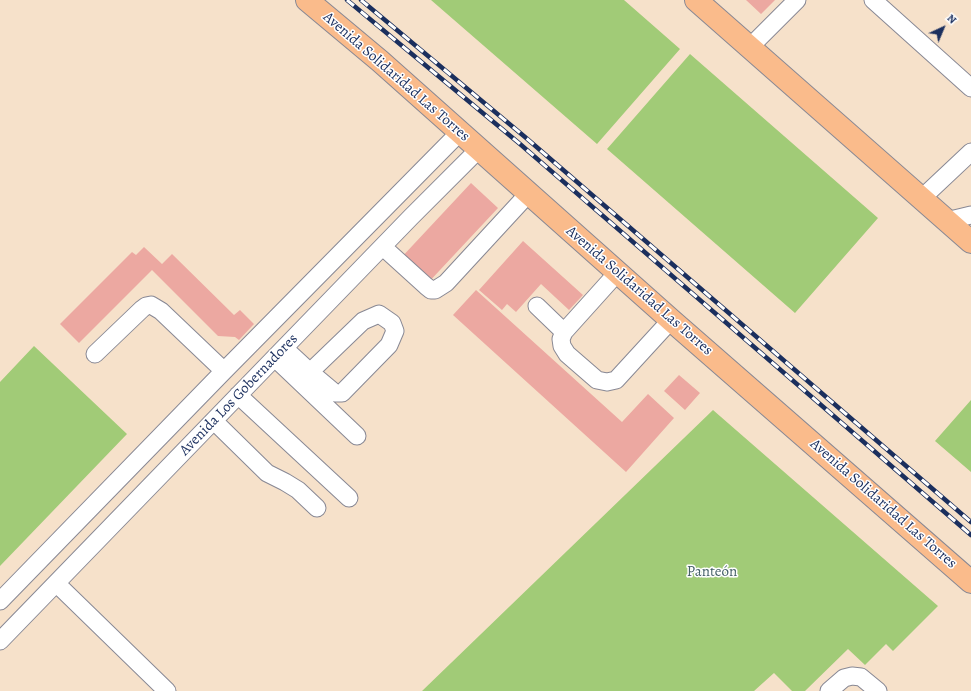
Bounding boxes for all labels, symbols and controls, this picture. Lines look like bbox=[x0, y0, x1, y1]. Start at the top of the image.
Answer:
street label: Avenida Solidaridad Las Torres bbox=[319, 8, 473, 146]
north arrow bbox=[923, 8, 963, 48]
text: N bbox=[944, 11, 960, 27]
street label: Avenida Solidaridad Las Torres bbox=[562, 222, 716, 360]
street label: Avenida Los Gobernadores bbox=[176, 330, 302, 460]
street label: Avenida Solidaridad Las Torres bbox=[806, 435, 960, 573]
park label: Panteón bbox=[687, 563, 737, 581]

